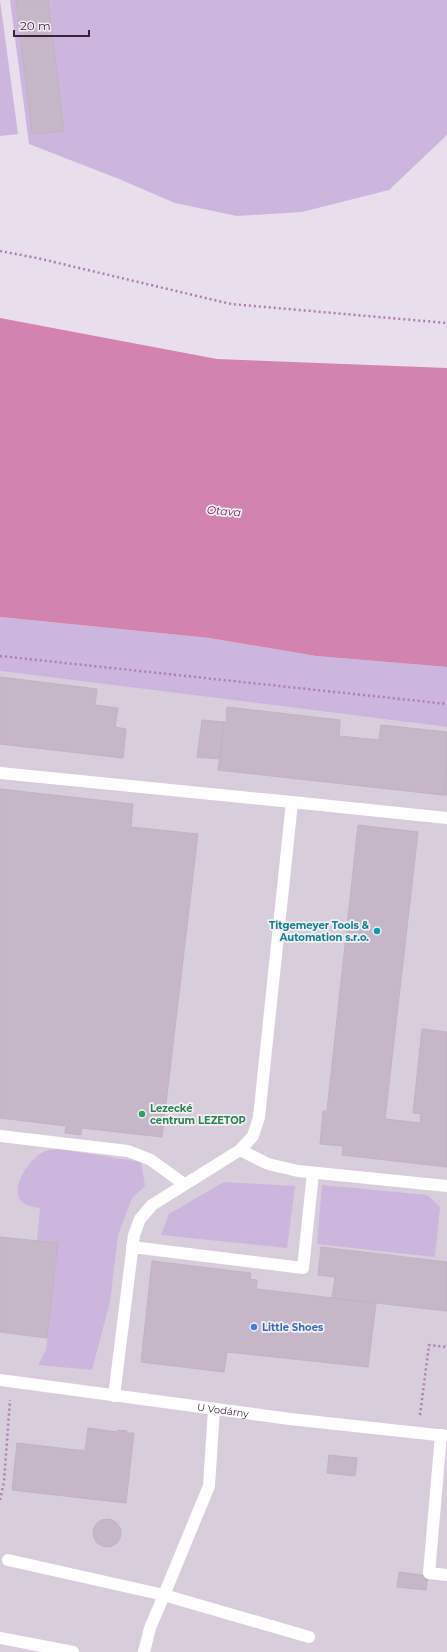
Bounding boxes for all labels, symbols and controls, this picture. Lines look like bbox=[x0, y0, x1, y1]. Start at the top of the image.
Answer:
scale bar bbox=[14, 12, 89, 38]
text: 20 m bbox=[20, 18, 51, 33]
water label: Otava bbox=[206, 503, 242, 519]
place label: Titgemeyer Tools & Automation s.r.o. bbox=[269, 919, 370, 944]
marker: Titgemeyer Tools & Automation s.r.o. bbox=[372, 926, 382, 936]
place label: Lezecké centrum LEZETOP bbox=[150, 1102, 246, 1127]
marker: Lezecké centrum LEZETOP bbox=[137, 1109, 147, 1119]
place label: Little Shoes bbox=[262, 1321, 324, 1334]
marker: Little Shoes bbox=[249, 1322, 259, 1332]
street label: U Vodárny bbox=[196, 1401, 250, 1420]

